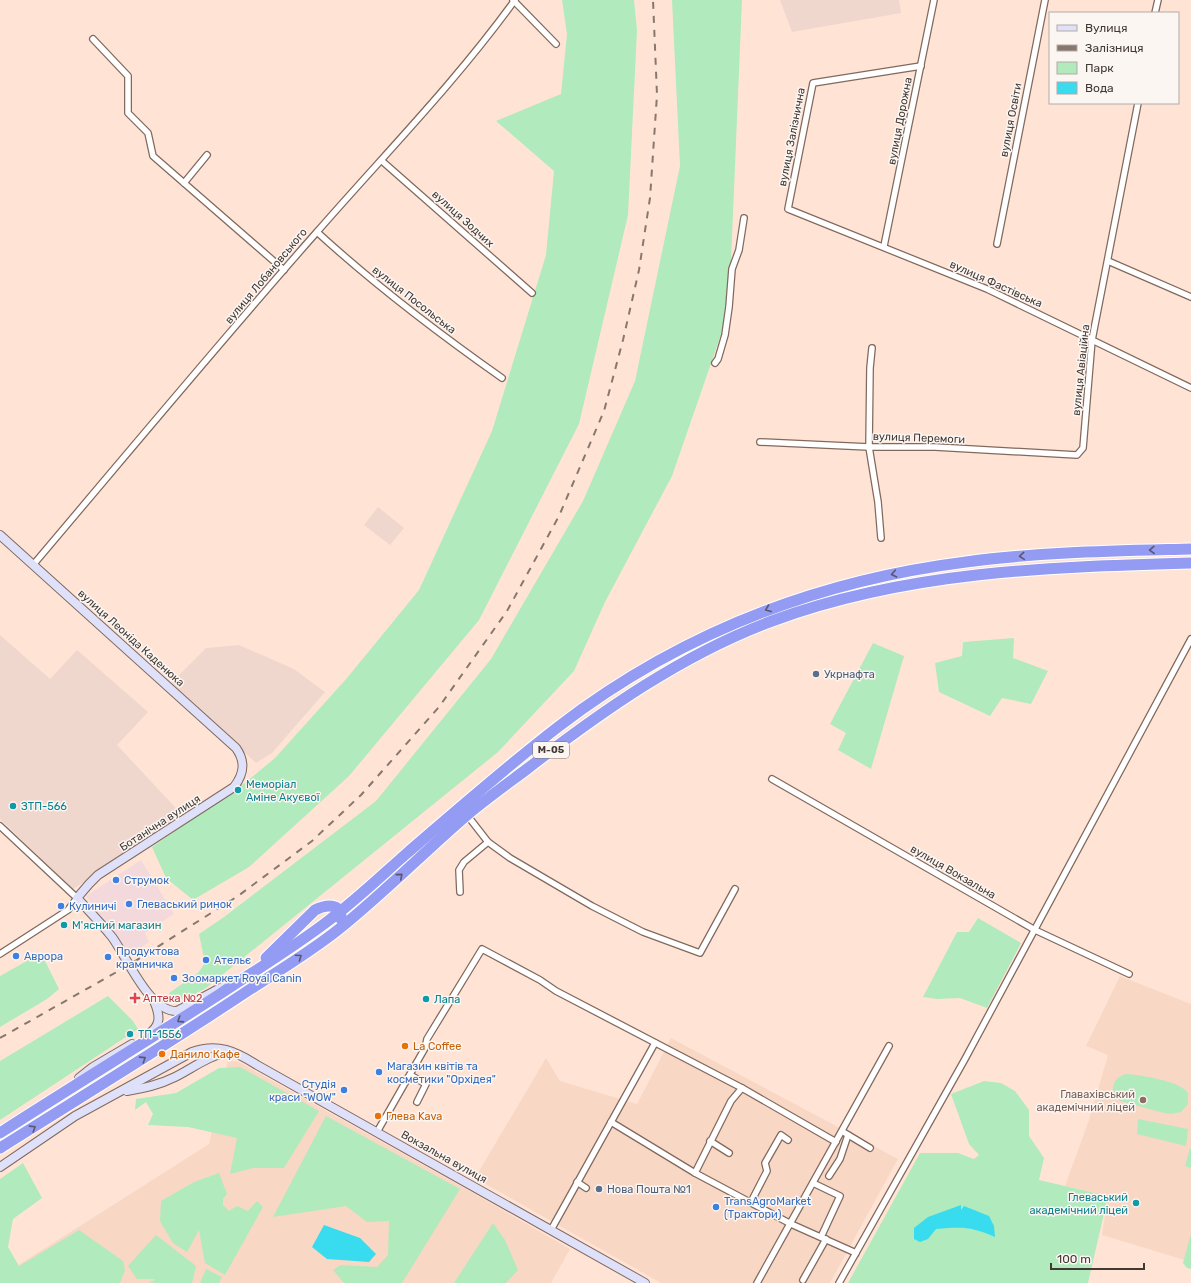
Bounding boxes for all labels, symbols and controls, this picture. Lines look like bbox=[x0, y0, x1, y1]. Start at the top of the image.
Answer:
legend bbox=[1049, 12, 1179, 104]
text: Вулиця bbox=[1085, 21, 1127, 35]
text: Залізниця bbox=[1085, 41, 1144, 55]
text: Парк bbox=[1085, 61, 1114, 75]
street label: вулиця Дорожна bbox=[885, 76, 915, 166]
text: Вода bbox=[1085, 81, 1114, 95]
street label: вулиця Освіти bbox=[997, 82, 1025, 158]
street label: вулиця Залізнична bbox=[776, 87, 808, 187]
street label: вулиця Зодчих bbox=[429, 188, 497, 250]
street label: вулиця Лобановського bbox=[222, 226, 310, 326]
street label: вулиця Фастівська bbox=[948, 258, 1044, 310]
street label: вулиця Посольська bbox=[370, 263, 458, 337]
street label: вулиця Авіаційна bbox=[1070, 324, 1092, 416]
street label: вулиця Перемоги bbox=[873, 430, 965, 446]
one-way arrow bbox=[1149, 546, 1155, 554]
one-way arrow bbox=[1019, 551, 1025, 560]
one-way arrow bbox=[890, 569, 897, 578]
street label: вулиця Леоніда Каденюка bbox=[75, 587, 187, 689]
one-way arrow bbox=[765, 604, 772, 612]
place label: Укрнафта bbox=[824, 668, 875, 681]
marker: Укрнафта bbox=[811, 669, 821, 679]
road number: М-05 bbox=[533, 742, 569, 758]
place label: Меморіал Аміне Акуєвої bbox=[246, 778, 320, 804]
marker: Меморіал Аміне Акуєвої bbox=[233, 785, 243, 795]
street label: Ботанічна вулиця bbox=[117, 792, 203, 854]
place label: ЗТП-566 bbox=[21, 800, 67, 813]
marker: ЗТП-566 bbox=[8, 801, 18, 811]
street label: вулиця Вокзальна bbox=[908, 842, 998, 902]
one-way arrow bbox=[395, 873, 403, 881]
place label: Струмок bbox=[124, 874, 169, 887]
marker: Струмок bbox=[111, 875, 121, 885]
place label: Глеваський ринок bbox=[137, 898, 232, 911]
marker: Глеваський ринок bbox=[124, 899, 134, 909]
place label: Кулиничі bbox=[69, 900, 116, 913]
marker: Кулиничі bbox=[56, 901, 66, 911]
place label: М'ясний магазин bbox=[72, 919, 161, 932]
marker: М'ясний магазин bbox=[59, 920, 69, 930]
place label: Продуктова крамничка bbox=[116, 945, 179, 971]
place label: Аврора bbox=[24, 950, 63, 963]
marker: Аврора bbox=[11, 951, 21, 961]
marker: Продуктова крамничка bbox=[103, 952, 113, 962]
place label: Ательє bbox=[214, 954, 251, 967]
one-way arrow bbox=[295, 954, 302, 962]
marker: Ательє bbox=[201, 955, 211, 965]
place label: Зоомаркет Royal Canin bbox=[182, 972, 302, 985]
marker: Зоомаркет Royal Canin bbox=[169, 973, 179, 983]
place label: Аптека №2 bbox=[143, 992, 203, 1005]
marker: Аптека №2 bbox=[130, 993, 140, 1003]
place label: Лапа bbox=[434, 993, 460, 1006]
marker: Лапа bbox=[421, 994, 431, 1004]
one-way arrow bbox=[177, 1015, 184, 1023]
place label: ТП-1556 bbox=[138, 1028, 182, 1041]
marker: ТП-1556 bbox=[125, 1029, 135, 1039]
place label: La Coffee bbox=[413, 1040, 461, 1053]
marker: La Coffee bbox=[400, 1041, 410, 1051]
place label: Данило Кафе bbox=[170, 1048, 240, 1061]
marker: Данило Кафе bbox=[157, 1049, 167, 1059]
one-way arrow bbox=[139, 1056, 146, 1063]
place label: Магазин квітів та косметики "Орхідея" bbox=[387, 1060, 496, 1086]
marker: Магазин квітів та косметики "Орхідея" bbox=[374, 1067, 384, 1077]
place label: Студія краси "WOW" bbox=[269, 1078, 336, 1104]
marker: Студія краси "WOW" bbox=[339, 1085, 349, 1095]
place label: Главахівський академічний ліцей bbox=[1037, 1088, 1135, 1114]
marker: Главахівський академічний ліцей bbox=[1138, 1095, 1148, 1105]
place label: Глева Kava bbox=[386, 1110, 442, 1123]
marker: Глева Kava bbox=[373, 1111, 383, 1121]
one-way arrow bbox=[29, 1125, 36, 1132]
street label: Вокзальна вулиця bbox=[399, 1128, 489, 1186]
place label: Нова Пошта №1 bbox=[607, 1183, 691, 1196]
marker: Нова Пошта №1 bbox=[594, 1184, 604, 1194]
place label: Глеваський академічний ліцей bbox=[1030, 1191, 1128, 1217]
place label: TransAgroMarket (Трактори) bbox=[724, 1195, 812, 1221]
marker: Глеваський академічний ліцей bbox=[1131, 1198, 1141, 1208]
marker: TransAgroMarket (Трактори) bbox=[711, 1202, 721, 1212]
scale bar bbox=[1051, 1245, 1144, 1271]
text: 100 m bbox=[1057, 1252, 1091, 1266]

